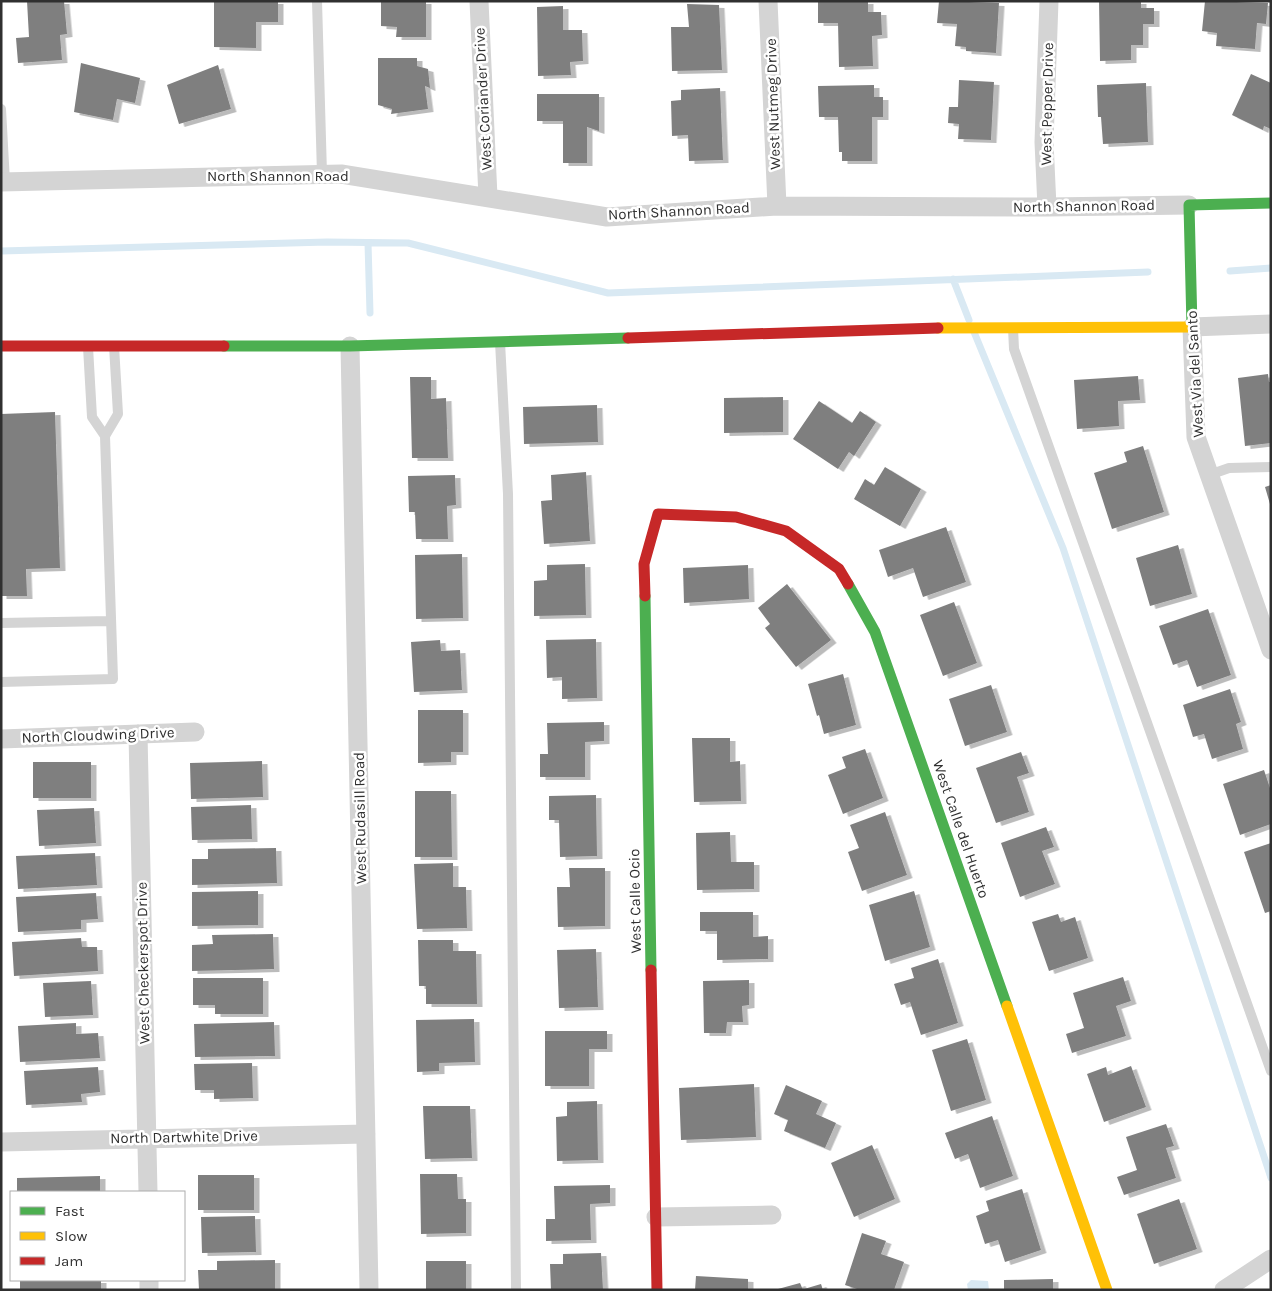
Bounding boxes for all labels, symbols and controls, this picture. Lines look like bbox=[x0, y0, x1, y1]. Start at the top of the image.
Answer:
street label: West Coriander Drive bbox=[470, 27, 496, 171]
street label: West Nutmeg Drive bbox=[762, 38, 784, 170]
street label: West Pepper Drive bbox=[1037, 42, 1057, 166]
street label: North Shannon Road bbox=[207, 167, 349, 185]
street label: North Shannon Road bbox=[1013, 196, 1155, 216]
street label: North Shannon Road bbox=[608, 198, 750, 224]
street label: West Via del Santo bbox=[1183, 310, 1207, 438]
street label: North Cloudwing Drive bbox=[21, 723, 175, 747]
street label: West Rudasill Road bbox=[350, 752, 370, 884]
street label: West Calle del Huerto bbox=[929, 757, 993, 901]
street label: West Calle Ocio bbox=[625, 848, 645, 954]
street label: West Checkerspot Drive bbox=[133, 882, 153, 1044]
street label: North Dartwhite Drive bbox=[110, 1127, 258, 1147]
legend bbox=[10, 1191, 185, 1281]
text: Fast bbox=[55, 1202, 85, 1220]
text: Slow bbox=[55, 1227, 87, 1245]
text: Jam bbox=[55, 1252, 83, 1270]

